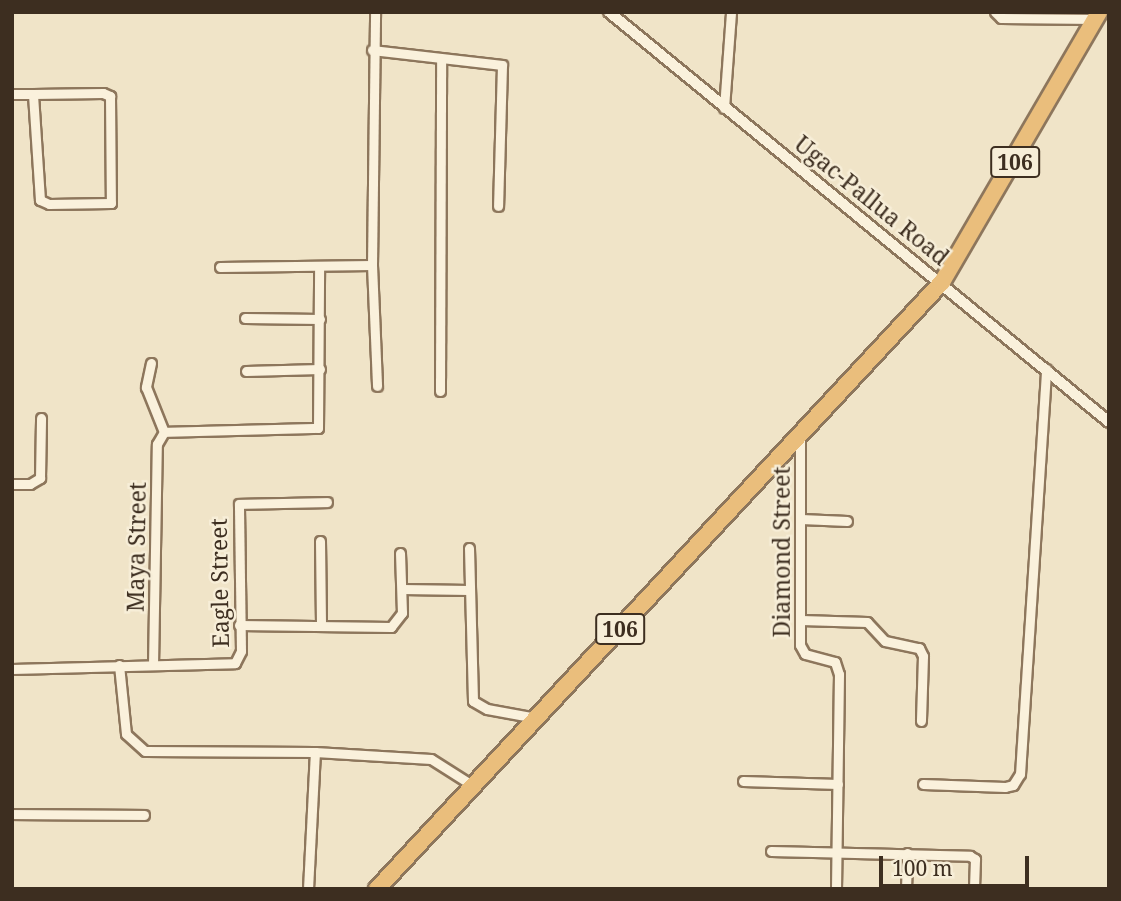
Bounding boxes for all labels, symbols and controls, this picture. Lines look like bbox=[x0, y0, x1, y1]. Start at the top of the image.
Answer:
street label: Ugac-Pallua Road bbox=[789, 129, 955, 271]
road number: 106 bbox=[989, 144, 1041, 180]
street label: Diamond Street bbox=[767, 466, 795, 638]
street label: Maya Street bbox=[121, 482, 151, 612]
street label: Eagle Street bbox=[204, 518, 234, 648]
road number: 106 bbox=[594, 612, 646, 646]
scale bar bbox=[883, 842, 1034, 886]
text: 100 m bbox=[892, 854, 953, 882]

